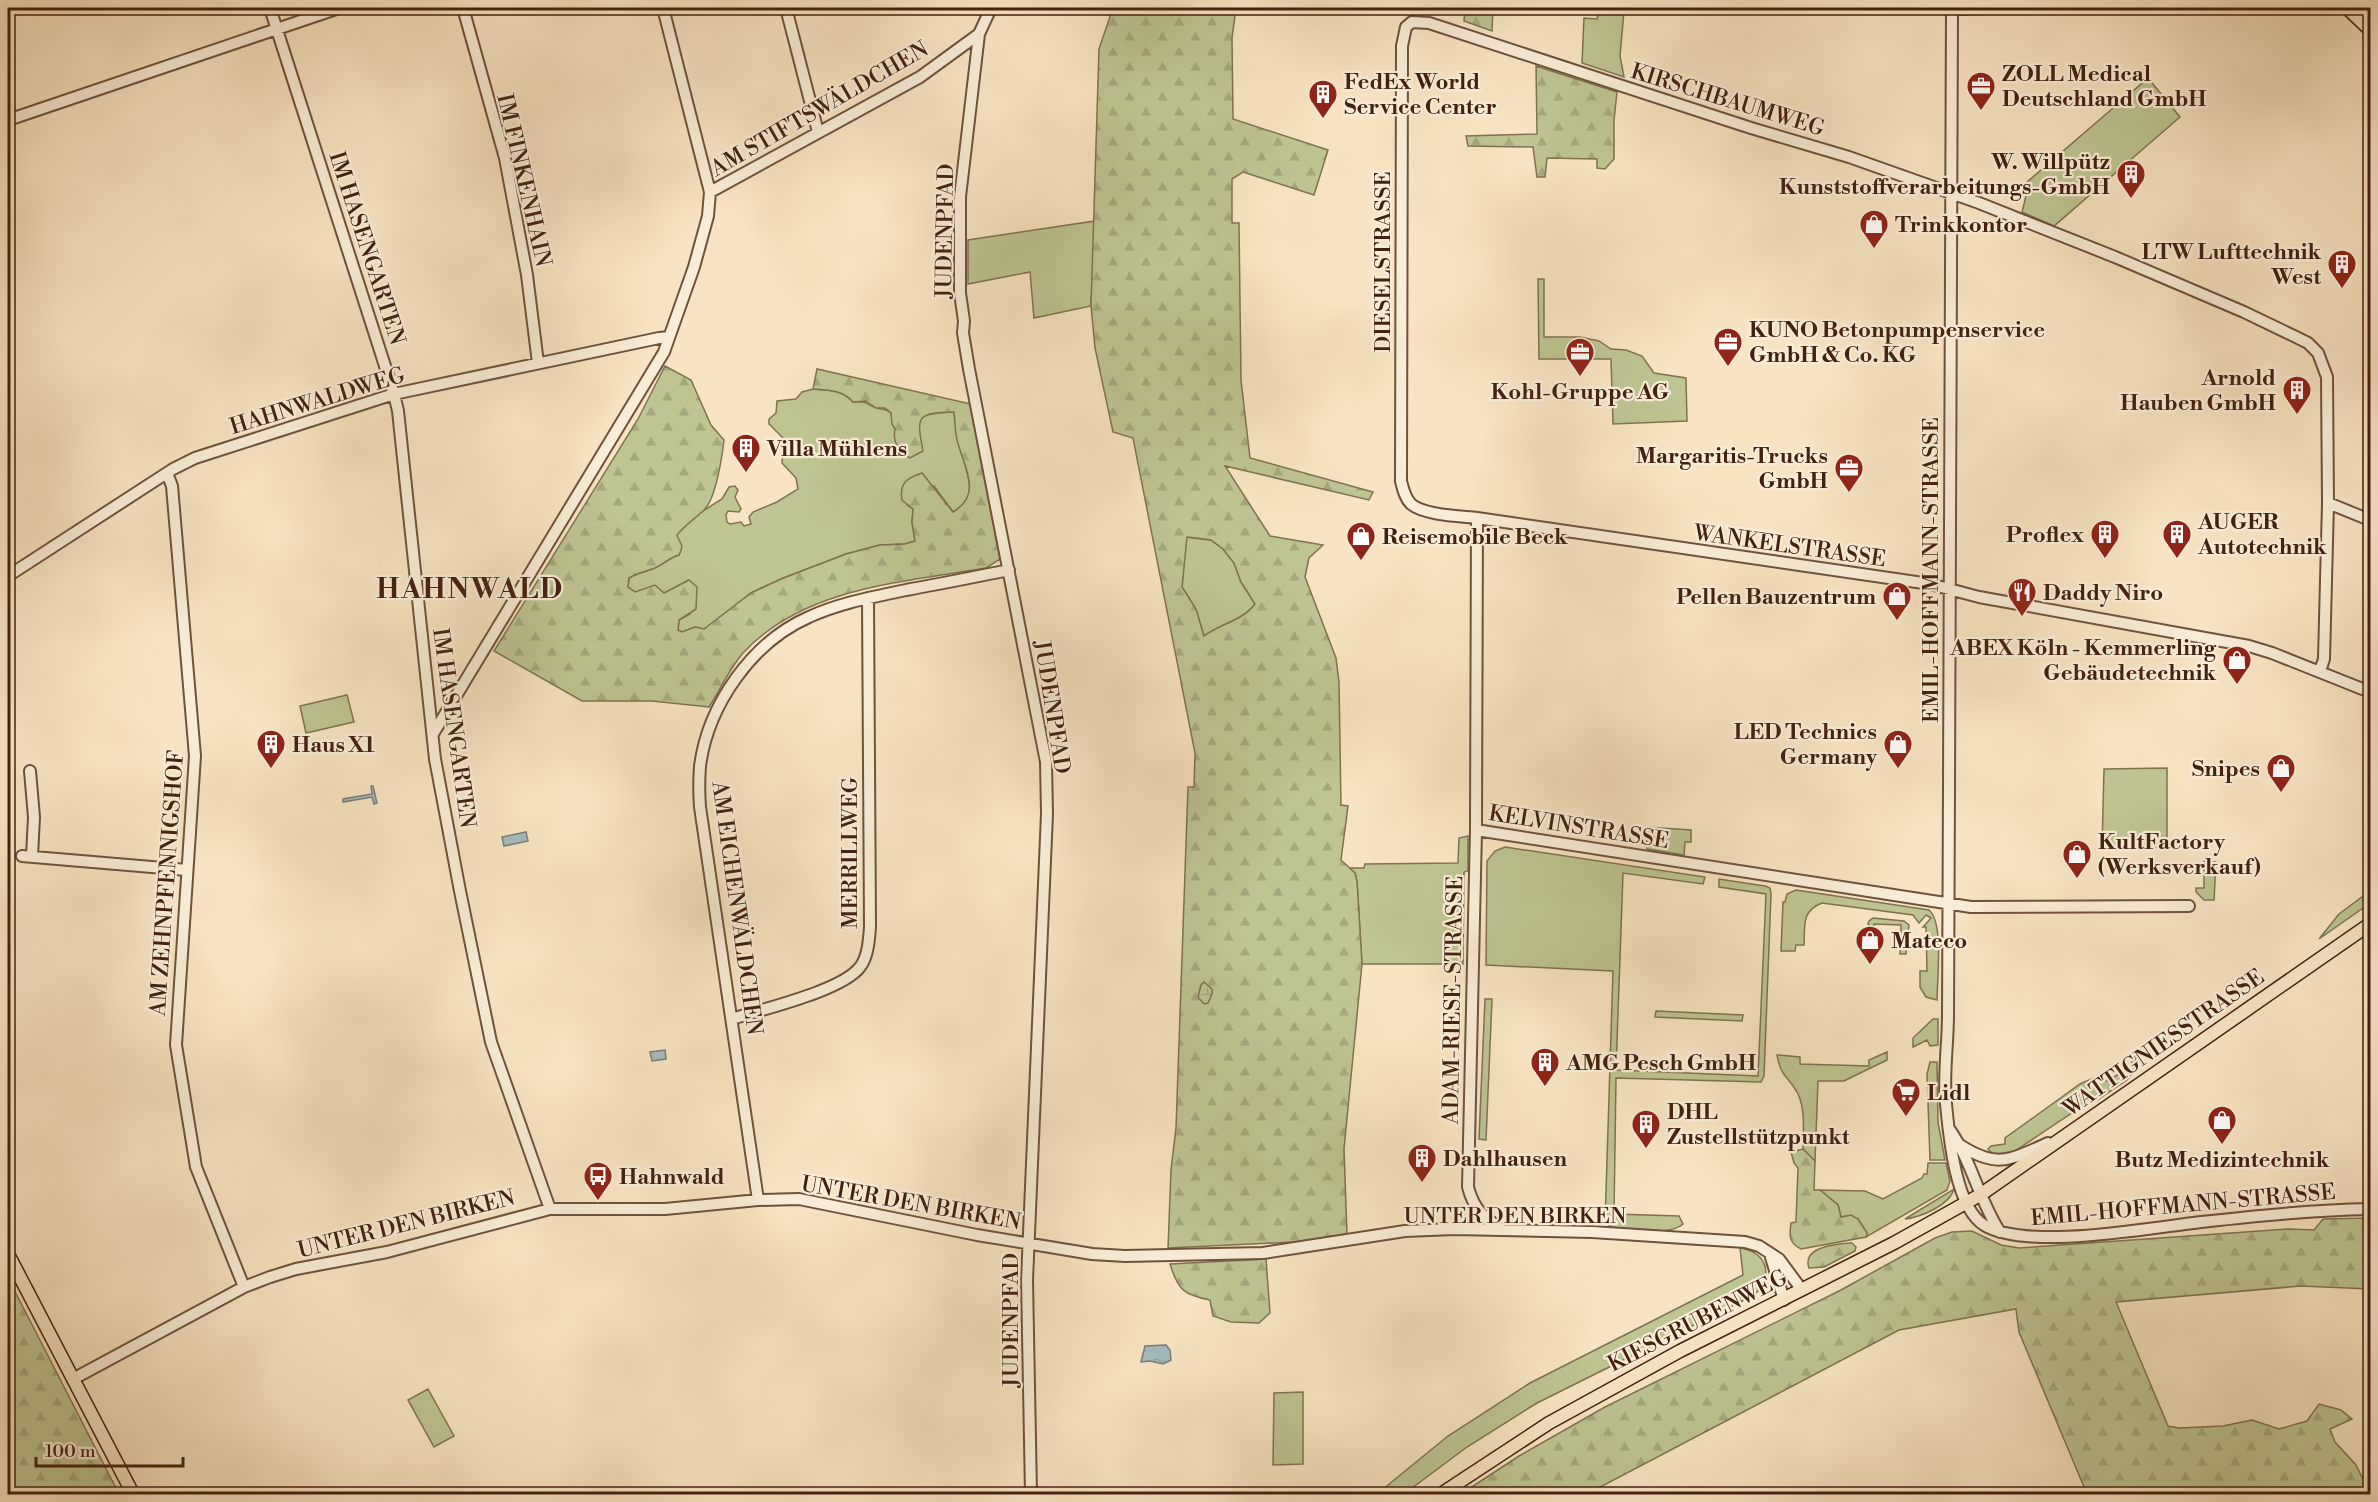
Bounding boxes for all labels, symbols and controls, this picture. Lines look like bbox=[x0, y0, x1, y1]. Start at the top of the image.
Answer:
street label: AM STIFTSWÄLDCHEN bbox=[705, 35, 934, 183]
street label: KIRSCHBAUMWEG bbox=[1627, 58, 1828, 143]
place label: ZOLL Medical Deutschland GmbH bbox=[2002, 61, 2206, 113]
place label: FedEx World Service Center bbox=[1344, 69, 1497, 121]
office icon: ZOLL Medical Deutschland GmbH bbox=[1965, 70, 1997, 112]
building icon: FedEx World Service Center bbox=[1307, 78, 1339, 120]
street label: IM FINKENHAIN bbox=[491, 91, 557, 270]
street label: IM HASENGARTEN bbox=[323, 148, 411, 349]
place label: W. Willpütz Kunststoffverarbeitungs-GmbH bbox=[1779, 149, 2110, 201]
building icon: W. Willpütz Kunststoffverarbeitungs-GmbH bbox=[2115, 158, 2147, 200]
street label: JUDENPFAD bbox=[931, 163, 960, 300]
street label: DIESELSTRASSE bbox=[1370, 171, 1397, 353]
shop icon: Trinkkontor bbox=[1858, 208, 1890, 250]
place label: Trinkkontor bbox=[1895, 212, 2027, 239]
place label: LTW Lufttechnik West bbox=[2142, 239, 2321, 291]
building icon: LTW Lufttechnik West bbox=[2326, 248, 2358, 290]
place label: KUNO Betonpumpenservice GmbH & Co. KG bbox=[1749, 317, 2045, 369]
office icon: KUNO Betonpumpenservice GmbH & Co. KG bbox=[1712, 326, 1744, 368]
office icon: Kohl-Gruppe AG bbox=[1564, 336, 1596, 378]
street label: HAHNWALDWEG bbox=[227, 362, 408, 441]
place label: Arnold Hauben GmbH bbox=[2120, 365, 2276, 417]
building icon: Arnold Hauben GmbH bbox=[2281, 374, 2313, 416]
place label: Kohl-Gruppe AG bbox=[1491, 379, 1670, 406]
street label: EMIL-HOFFMANN-STRASSE bbox=[1918, 417, 1945, 723]
building icon: Villa Mühlens bbox=[730, 432, 762, 474]
place label: Villa Mühlens bbox=[766, 436, 907, 463]
place label: Margaritis-Trucks GmbH bbox=[1636, 443, 1828, 495]
office icon: Margaritis-Trucks GmbH bbox=[1833, 452, 1865, 494]
place label: AUGER Autotechnik bbox=[2197, 509, 2327, 561]
building icon: Proflex bbox=[2089, 518, 2121, 560]
building icon: AUGER Autotechnik bbox=[2161, 518, 2193, 560]
shop icon: Reisemobile Beck bbox=[1345, 520, 1377, 562]
street label: WANKELSTRASSE bbox=[1691, 520, 1888, 573]
place label: Proflex bbox=[2006, 522, 2084, 549]
place label: Reisemobile Beck bbox=[1382, 524, 1568, 551]
district label: HAHNWALD bbox=[376, 572, 564, 607]
restaurant icon: Daddy Niro bbox=[2006, 576, 2038, 618]
shop icon: Pellen Bauzentrum bbox=[1881, 580, 1913, 622]
place label: Daddy Niro bbox=[2043, 580, 2163, 607]
place label: Pellen Bauzentrum bbox=[1676, 584, 1876, 611]
street label: IM HASENGARTEN bbox=[426, 627, 481, 831]
place label: ABEX Köln - Kemmerling Gebäudetechnik bbox=[1949, 635, 2217, 687]
street label: JUDENPFAD bbox=[1027, 638, 1075, 776]
shop icon: ABEX Köln - Kemmerling Gebäudetechnik bbox=[2221, 644, 2253, 686]
place label: LED Technics Germany bbox=[1734, 719, 1878, 771]
building icon: Haus X1 bbox=[255, 728, 287, 770]
shop icon: LED Technics Germany bbox=[1882, 728, 1914, 770]
place label: Haus X1 bbox=[292, 732, 375, 759]
street label: AM ZEHNPFENNIGSHOF bbox=[145, 749, 190, 1018]
shop icon: Snipes bbox=[2265, 752, 2297, 794]
place label: Snipes bbox=[2192, 756, 2260, 783]
street label: MERRILLWEG bbox=[837, 777, 864, 929]
street label: AM EICHENWÄLDCHEN bbox=[705, 778, 769, 1038]
street label: KELVINSTRASSE bbox=[1487, 800, 1671, 855]
place label: KultFactory (Werksverkauf) bbox=[2098, 829, 2261, 881]
shop icon: KultFactory (Werksverkauf) bbox=[2061, 838, 2093, 880]
street label: ADAM-RIESE-STRASSE bbox=[1438, 875, 1469, 1126]
shop icon: Mateco bbox=[1854, 924, 1886, 966]
place label: Mateco bbox=[1891, 928, 1967, 955]
street label: WATTIGNIESSTRASSE bbox=[2057, 964, 2270, 1123]
building icon: AMG Pesch GmbH bbox=[1529, 1046, 1561, 1088]
place label: AMG Pesch GmbH bbox=[1565, 1050, 1756, 1077]
supermarket icon: Lidl bbox=[1890, 1076, 1922, 1118]
place label: Lidl bbox=[1927, 1080, 1970, 1107]
place label: DHL Zustellstützpunkt bbox=[1667, 1099, 1850, 1151]
shop icon: Butz Medizintechnik bbox=[2206, 1104, 2238, 1146]
building icon: DHL Zustellstützpunkt bbox=[1630, 1108, 1662, 1150]
building icon: Dahlhausen bbox=[1406, 1142, 1438, 1184]
place label: Dahlhausen bbox=[1443, 1146, 1568, 1173]
place label: Butz Medizintechnik bbox=[2115, 1147, 2330, 1174]
bus stop icon: Hahnwald bbox=[582, 1160, 614, 1202]
place label: Hahnwald bbox=[619, 1164, 725, 1191]
street label: UNTER DEN BIRKEN bbox=[799, 1171, 1023, 1236]
street label: EMIL-HOFFMANN-STRASSE bbox=[2030, 1179, 2337, 1232]
street label: UNTER DEN BIRKEN bbox=[295, 1184, 518, 1265]
street label: UNTER DEN BIRKEN bbox=[1404, 1203, 1627, 1230]
street label: JUDENPFAD bbox=[998, 1253, 1025, 1388]
street label: KIESGRUBENWEG bbox=[1603, 1264, 1792, 1378]
scale bar bbox=[36, 1430, 183, 1468]
text: 100 m bbox=[45, 1440, 96, 1463]

